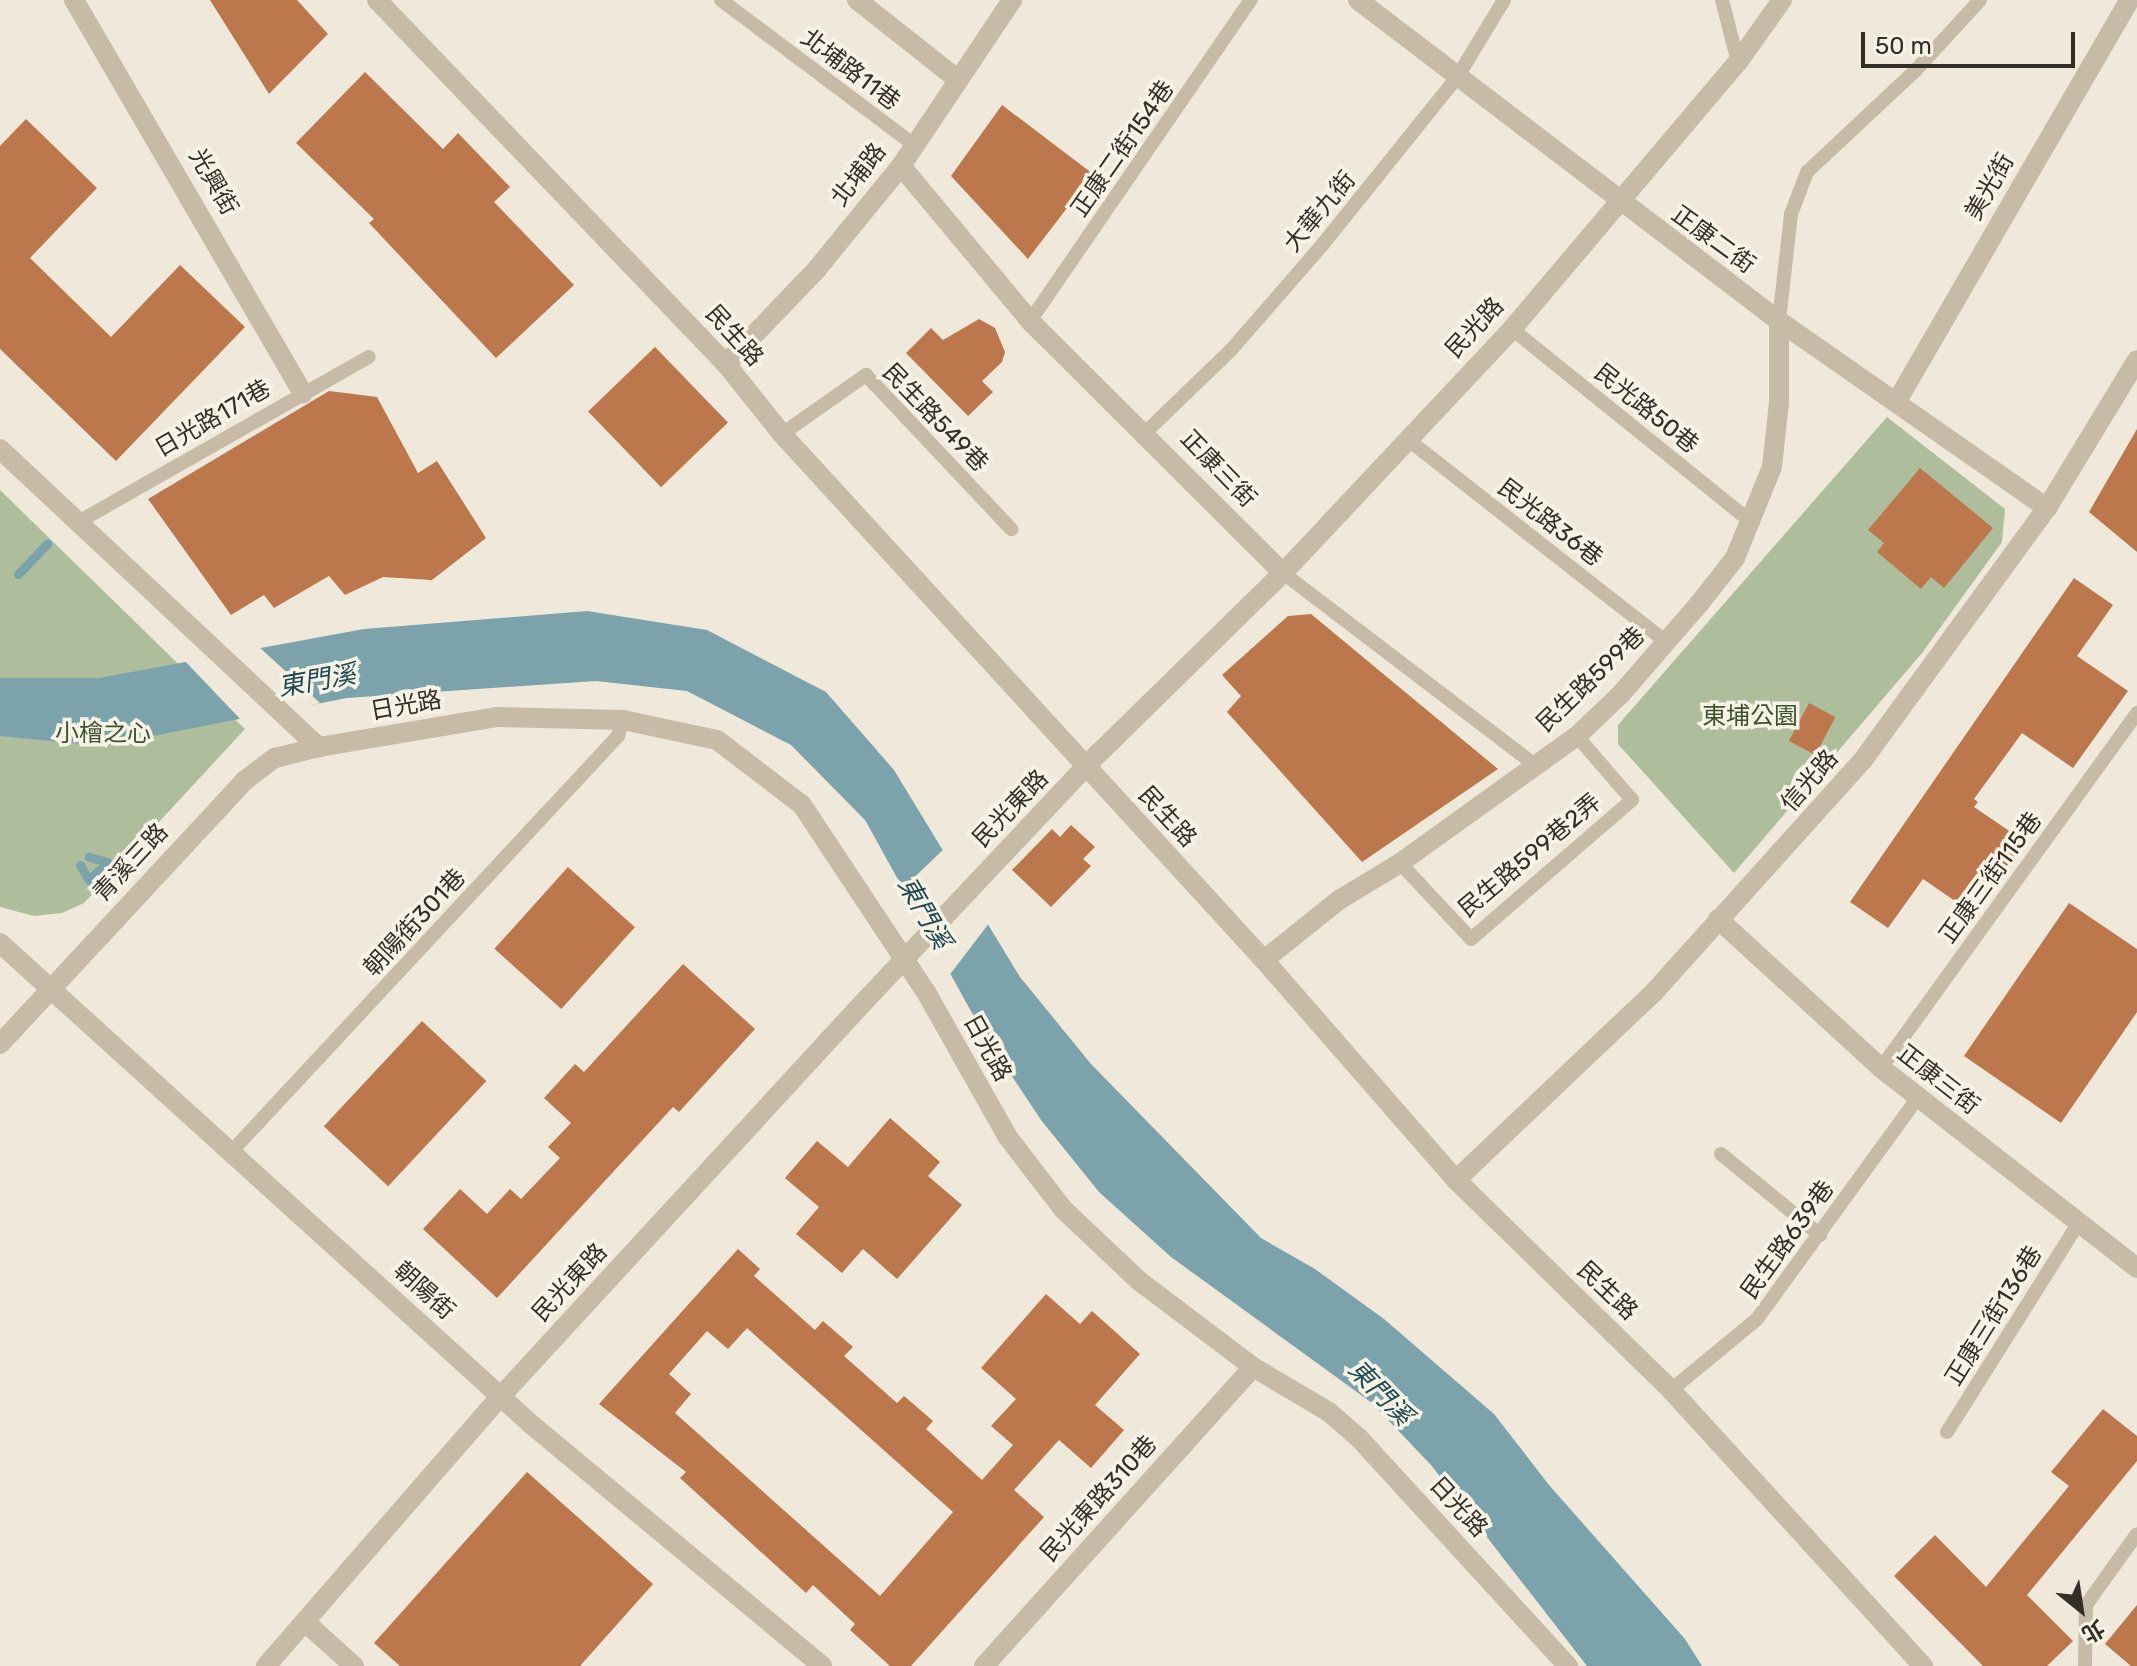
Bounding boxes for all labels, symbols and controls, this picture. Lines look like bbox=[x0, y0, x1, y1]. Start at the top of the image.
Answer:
scale bar bbox=[1865, 16, 2079, 66]
street label: 北埔路11巷 bbox=[795, 23, 905, 117]
text: 50 m bbox=[1875, 32, 1932, 60]
street label: 正康二街154巷 bbox=[1065, 75, 1181, 223]
street label: 北埔路 bbox=[825, 138, 893, 212]
street label: 光興街 bbox=[183, 144, 243, 220]
street label: 美光街 bbox=[1960, 149, 2020, 225]
street label: 大華九街 bbox=[1278, 166, 1362, 258]
street label: 正康二街 bbox=[1666, 200, 1760, 280]
street label: 民光路 bbox=[1440, 292, 1510, 364]
street label: 民生路 bbox=[699, 300, 769, 372]
street label: 民生路549巷 bbox=[876, 358, 994, 478]
street label: 民光路50巷 bbox=[1588, 358, 1704, 460]
street label: 日光路171巷 bbox=[150, 374, 276, 464]
street label: 正康三街 bbox=[1174, 424, 1262, 514]
street label: 民光路36巷 bbox=[1492, 473, 1608, 573]
street label: 民生路599巷 bbox=[1531, 621, 1651, 739]
water label: 東門溪 bbox=[276, 659, 358, 703]
street label: 日光路 bbox=[368, 686, 444, 726]
park label: 東埔公園 bbox=[1702, 703, 1798, 731]
park label: 小檜之心 bbox=[55, 720, 151, 748]
street label: 信光路 bbox=[1776, 744, 1844, 818]
street label: 民光東路 bbox=[967, 764, 1055, 854]
street label: 民生路 bbox=[1132, 781, 1202, 853]
street label: 民生路599巷2弄 bbox=[1453, 788, 1607, 924]
street label: 正康三街115巷 bbox=[1934, 807, 2048, 949]
street label: 青溪三路 bbox=[88, 818, 174, 908]
street label: 朝陽街301巷 bbox=[358, 863, 472, 983]
water label: 東門溪 bbox=[891, 871, 957, 955]
street label: 日光路 bbox=[957, 1010, 1017, 1086]
street label: 正康三街 bbox=[1891, 1039, 1985, 1121]
street label: 民生路639巷 bbox=[1735, 1175, 1841, 1305]
street label: 民光東路 bbox=[527, 1238, 613, 1328]
street label: 正康三街136巷 bbox=[1940, 1241, 2048, 1391]
street label: 朝陽街 bbox=[388, 1256, 460, 1326]
street label: 民生路 bbox=[1571, 1256, 1643, 1326]
water label: 東門溪 bbox=[1342, 1354, 1418, 1432]
street label: 民光東路310巷 bbox=[1035, 1430, 1163, 1568]
street label: 日光路 bbox=[1423, 1471, 1493, 1543]
north arrow bbox=[2041, 1570, 2121, 1650]
text: 北 bbox=[2077, 1614, 2110, 1648]

